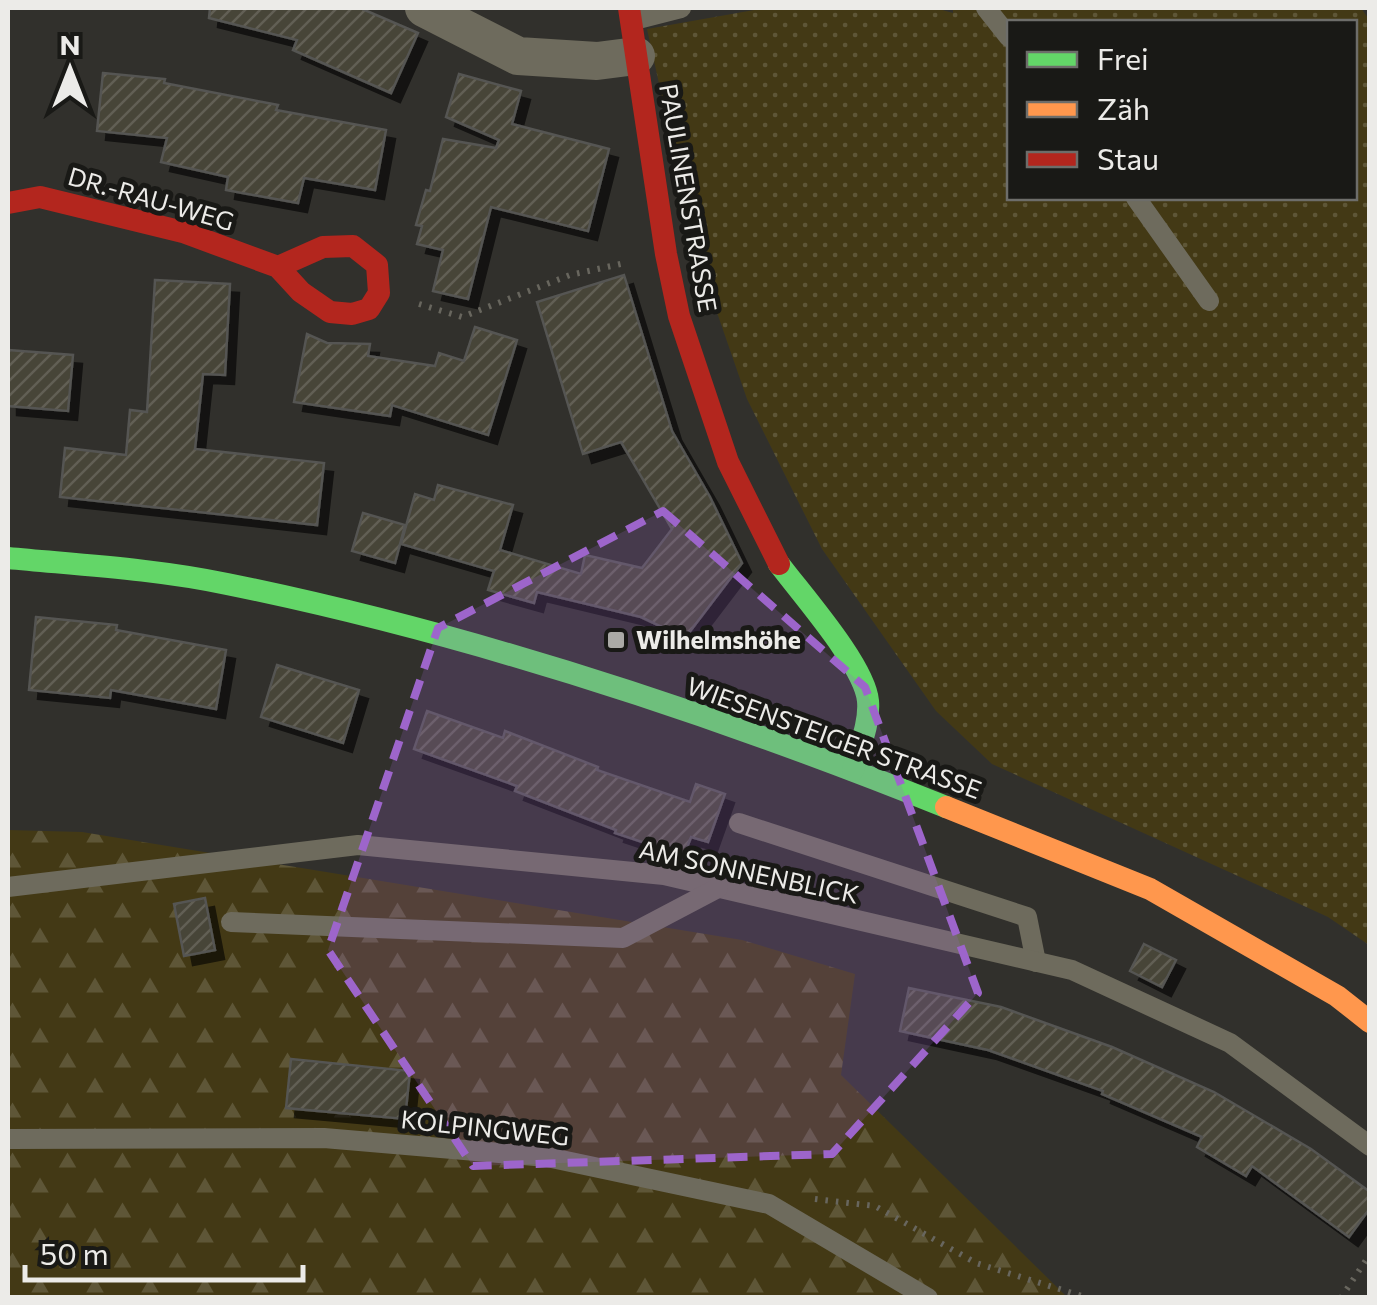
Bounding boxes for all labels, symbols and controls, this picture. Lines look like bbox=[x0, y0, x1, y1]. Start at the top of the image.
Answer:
north arrow bbox=[20, 20, 120, 120]
legend bbox=[1007, 20, 1357, 200]
text: N bbox=[60, 27, 81, 61]
text: Frei bbox=[1097, 39, 1149, 76]
street label: PAULINENSTRASSE bbox=[654, 81, 724, 314]
text: Zäh bbox=[1097, 89, 1150, 126]
text: Stau bbox=[1097, 139, 1159, 176]
street label: DR.-RAU-WEG bbox=[65, 160, 238, 236]
place label: Wilhelmshöhe bbox=[636, 624, 801, 654]
marker: Wilhelmshöhe bbox=[605, 629, 627, 651]
street label: WIESENSTEIGER STRASSE bbox=[683, 670, 986, 804]
street label: AM SONNENBLICK bbox=[637, 833, 862, 909]
street label: KOLPINGWEG bbox=[399, 1103, 571, 1151]
scale bar bbox=[25, 1220, 302, 1282]
text: 50 m bbox=[40, 1234, 109, 1271]

